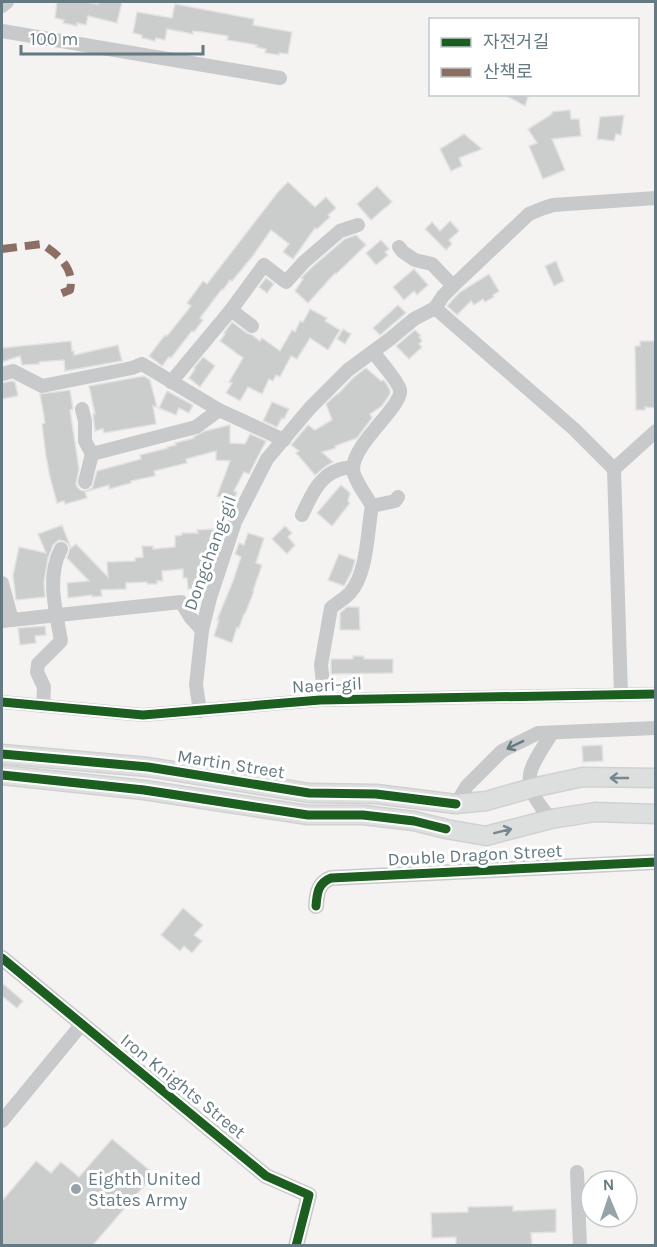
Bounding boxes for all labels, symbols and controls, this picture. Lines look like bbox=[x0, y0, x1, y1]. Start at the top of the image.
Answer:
scale bar bbox=[21, 18, 202, 56]
legend bbox=[429, 18, 639, 96]
text: 100 m bbox=[30, 28, 78, 50]
text: 자전거길 bbox=[483, 31, 549, 53]
text: 산책로 bbox=[483, 61, 533, 83]
street label: Dongchang-gil bbox=[179, 493, 241, 613]
street label: Naeri-gil bbox=[291, 672, 363, 698]
one-way arrow bbox=[506, 739, 524, 751]
street label: Martin Street bbox=[176, 745, 286, 783]
one-way arrow bbox=[610, 772, 630, 784]
one-way arrow bbox=[494, 825, 513, 836]
street label: Double Dragon Street bbox=[387, 839, 563, 871]
street label: Iron Knights Street bbox=[116, 1029, 250, 1143]
place label: Eighth United States Army bbox=[88, 1168, 201, 1211]
north arrow bbox=[579, 1169, 639, 1229]
text: N bbox=[602, 1175, 615, 1194]
marker: Eighth United States Army bbox=[69, 1182, 83, 1196]

